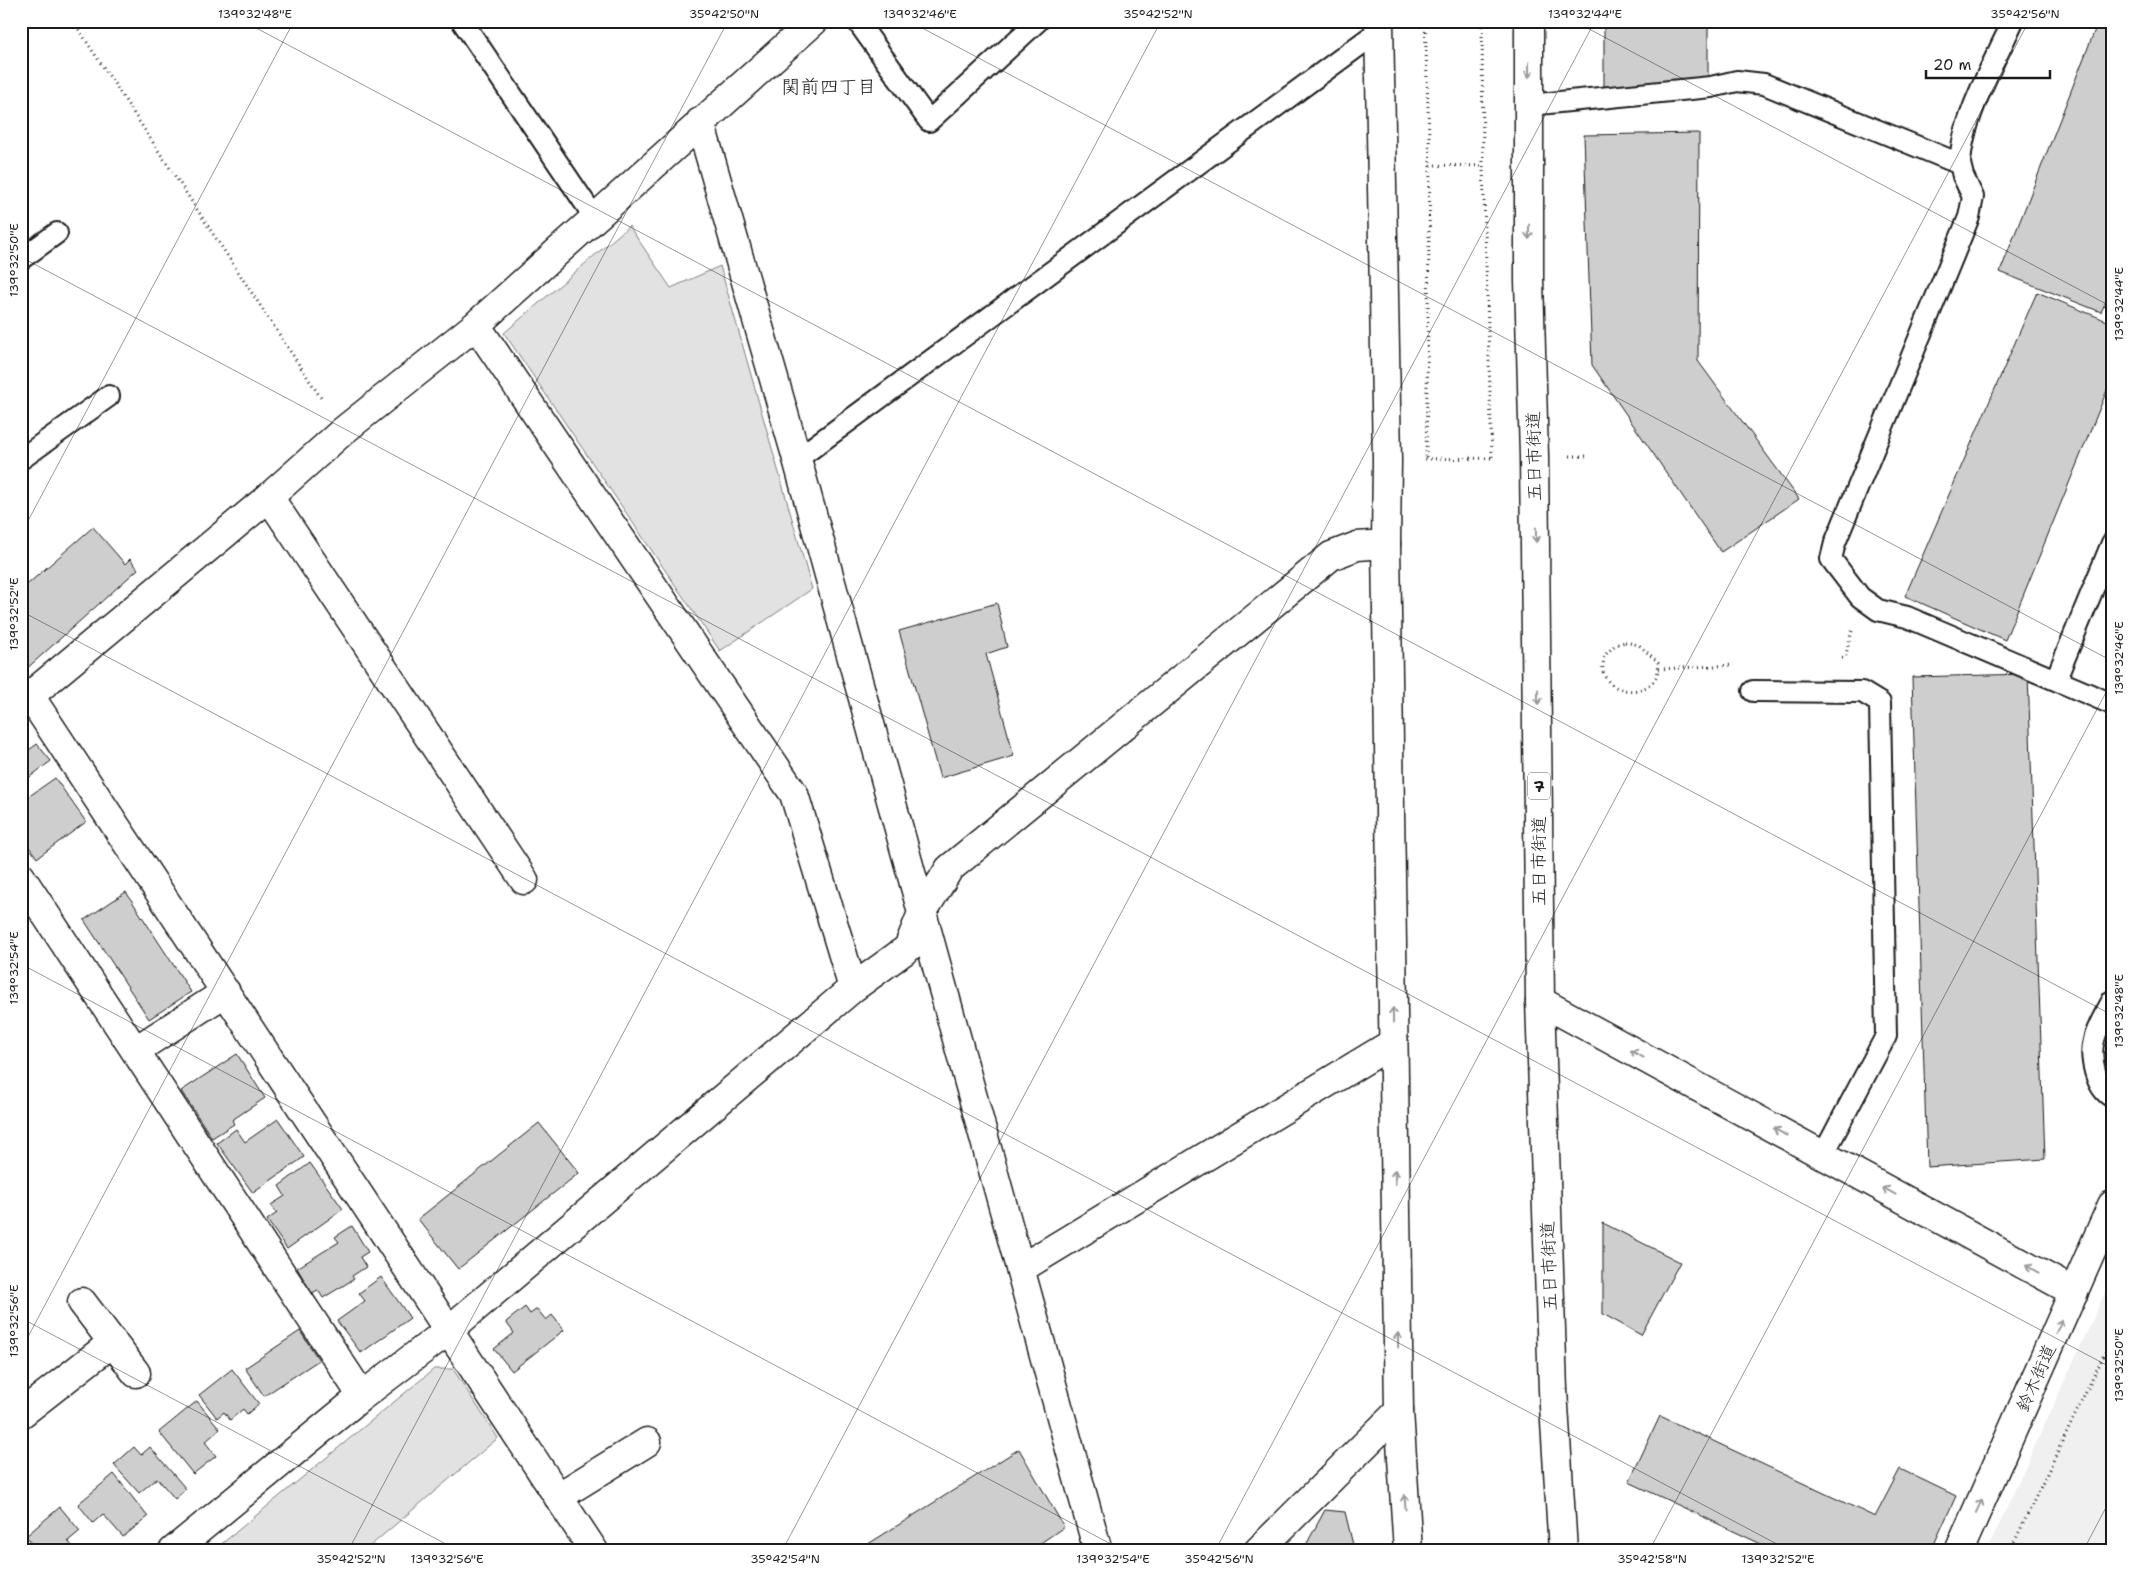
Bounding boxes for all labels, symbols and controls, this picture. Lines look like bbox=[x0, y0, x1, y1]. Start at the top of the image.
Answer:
text: 139°32'48"E bbox=[218, 6, 292, 22]
text: 35°42'50"N bbox=[689, 6, 759, 22]
text: 139°32'46"E bbox=[883, 6, 957, 22]
text: 35°42'52"N bbox=[1123, 6, 1193, 22]
text: 139°32'44"E bbox=[1548, 6, 1622, 22]
text: 35°42'56"N bbox=[1990, 6, 2060, 22]
scale bar bbox=[1926, 48, 2049, 80]
text: 20 m bbox=[1933, 55, 1972, 75]
one-way arrow bbox=[1524, 62, 1534, 78]
district label: 関前四丁目 bbox=[781, 74, 877, 99]
text: 139°32'50"E bbox=[6, 223, 22, 297]
one-way arrow bbox=[1524, 224, 1534, 240]
text: 139°32'44"E bbox=[2111, 267, 2127, 341]
street label: 五日市街道 bbox=[1521, 411, 1547, 501]
one-way arrow bbox=[1531, 527, 1540, 543]
text: 139°32'52"E bbox=[6, 578, 22, 651]
text: 139°32'46"E bbox=[2111, 621, 2127, 695]
one-way arrow bbox=[1533, 689, 1543, 705]
road number: 7 bbox=[1528, 772, 1550, 799]
street label: 五日市街道 bbox=[1527, 816, 1551, 906]
text: 139°32'54"E bbox=[6, 931, 22, 1005]
text: 139°32'48"E bbox=[2111, 974, 2127, 1048]
one-way arrow bbox=[1388, 1007, 1397, 1023]
one-way arrow bbox=[1630, 1049, 1645, 1059]
one-way arrow bbox=[1772, 1127, 1787, 1137]
one-way arrow bbox=[1390, 1170, 1400, 1186]
one-way arrow bbox=[1882, 1186, 1897, 1196]
street label: 五日市街道 bbox=[1535, 1221, 1563, 1311]
one-way arrow bbox=[2024, 1264, 2039, 1274]
text: 139°32'56"E bbox=[6, 1285, 22, 1357]
one-way arrow bbox=[2055, 1319, 2065, 1334]
text: 139°32'50"E bbox=[2111, 1328, 2127, 1402]
one-way arrow bbox=[1393, 1332, 1403, 1348]
street label: 鈴木街道 bbox=[2010, 1340, 2062, 1416]
one-way arrow bbox=[1401, 1494, 1410, 1510]
one-way arrow bbox=[1974, 1499, 1984, 1514]
text: 35°42'52"N bbox=[316, 1551, 386, 1567]
text: 139°32'56"E bbox=[411, 1551, 483, 1567]
text: 35°42'54"N bbox=[750, 1551, 820, 1567]
text: 139°32'54"E bbox=[1076, 1551, 1150, 1567]
text: 35°42'56"N bbox=[1184, 1551, 1254, 1567]
text: 35°42'58"N bbox=[1617, 1551, 1687, 1567]
text: 139°32'52"E bbox=[1742, 1551, 1815, 1567]

